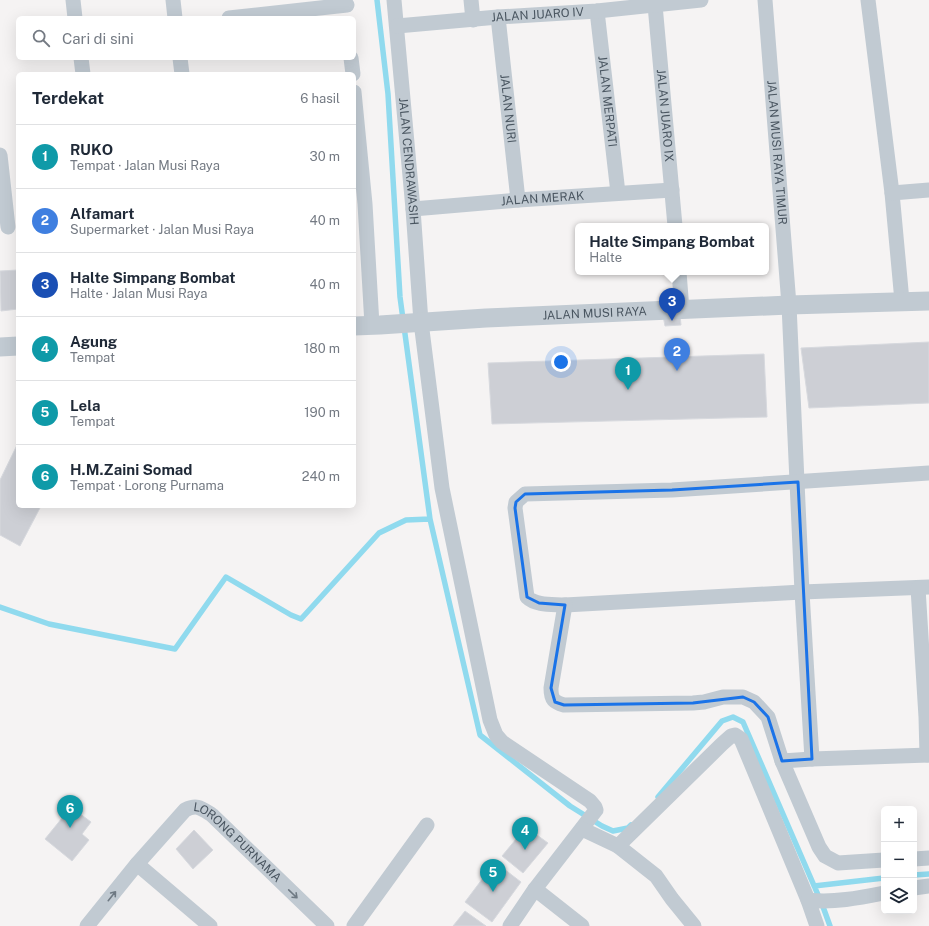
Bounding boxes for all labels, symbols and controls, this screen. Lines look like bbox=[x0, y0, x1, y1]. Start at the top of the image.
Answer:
street label: JALAN JUARO IV bbox=[491, 5, 584, 25]
search box bbox=[16, 16, 356, 60]
icon: search bbox=[30, 27, 52, 49]
text: Cari di sini bbox=[62, 30, 134, 47]
street label: JALAN MERPATI bbox=[595, 55, 620, 148]
street label: JALAN JUARO IX bbox=[654, 69, 676, 162]
street label: JALAN NURI bbox=[497, 73, 519, 144]
street label: JALAN MUSI RAYA TIMUR bbox=[764, 80, 790, 225]
text: Terdekat bbox=[32, 88, 104, 108]
text: 6 hasil bbox=[300, 91, 340, 106]
street label: JALAN CENDRAWASIH bbox=[396, 97, 421, 226]
text: RUKO bbox=[70, 141, 113, 158]
text: 1 bbox=[42, 149, 48, 164]
text: 30 m bbox=[310, 149, 340, 164]
text: Tempat · Jalan Musi Raya bbox=[70, 158, 220, 173]
street label: JALAN MERAK bbox=[500, 189, 585, 208]
text: Alfamart bbox=[70, 205, 134, 222]
text: 2 bbox=[41, 213, 49, 228]
text: 40 m bbox=[309, 213, 340, 228]
text: Supermarket · Jalan Musi Raya bbox=[70, 222, 254, 237]
popup bbox=[575, 223, 769, 275]
text: Halte Simpang Bombat bbox=[589, 233, 755, 250]
text: Halte bbox=[589, 250, 622, 265]
text: Halte Simpang Bombat bbox=[70, 269, 236, 286]
text: 3 bbox=[41, 277, 49, 292]
text: 40 m bbox=[309, 277, 340, 292]
text: Halte · Jalan Musi Raya bbox=[70, 286, 208, 301]
pin: 3 bbox=[659, 288, 685, 321]
street label: JALAN MUSI RAYA bbox=[542, 304, 648, 323]
text: Agung bbox=[70, 333, 117, 350]
pin: 2 bbox=[664, 338, 690, 371]
text: 4 bbox=[41, 341, 49, 356]
text: 180 m bbox=[304, 341, 340, 356]
text: Tempat bbox=[70, 350, 115, 365]
your location bbox=[551, 352, 571, 372]
pin: 1 bbox=[615, 357, 641, 390]
text: Lela bbox=[70, 397, 101, 414]
text: 5 bbox=[41, 405, 49, 420]
text: 190 m bbox=[304, 405, 340, 420]
text: Tempat bbox=[70, 414, 115, 429]
text: H.M.Zaini Somad bbox=[70, 461, 192, 478]
text: 6 bbox=[41, 469, 49, 484]
text: 240 m bbox=[302, 469, 340, 484]
text: Tempat · Lorong Purnama bbox=[70, 478, 224, 493]
pin: 6 bbox=[57, 795, 83, 828]
street label: LORONG PURNAMA bbox=[193, 800, 285, 885]
map controls bbox=[881, 806, 917, 914]
button: + bbox=[881, 806, 917, 842]
pin: 4 bbox=[512, 817, 538, 850]
button: − bbox=[881, 842, 917, 878]
pin: 5 bbox=[480, 859, 506, 892]
button: layers bbox=[881, 878, 917, 914]
one-way arrow bbox=[288, 889, 298, 898]
one-way arrow bbox=[107, 890, 116, 901]

